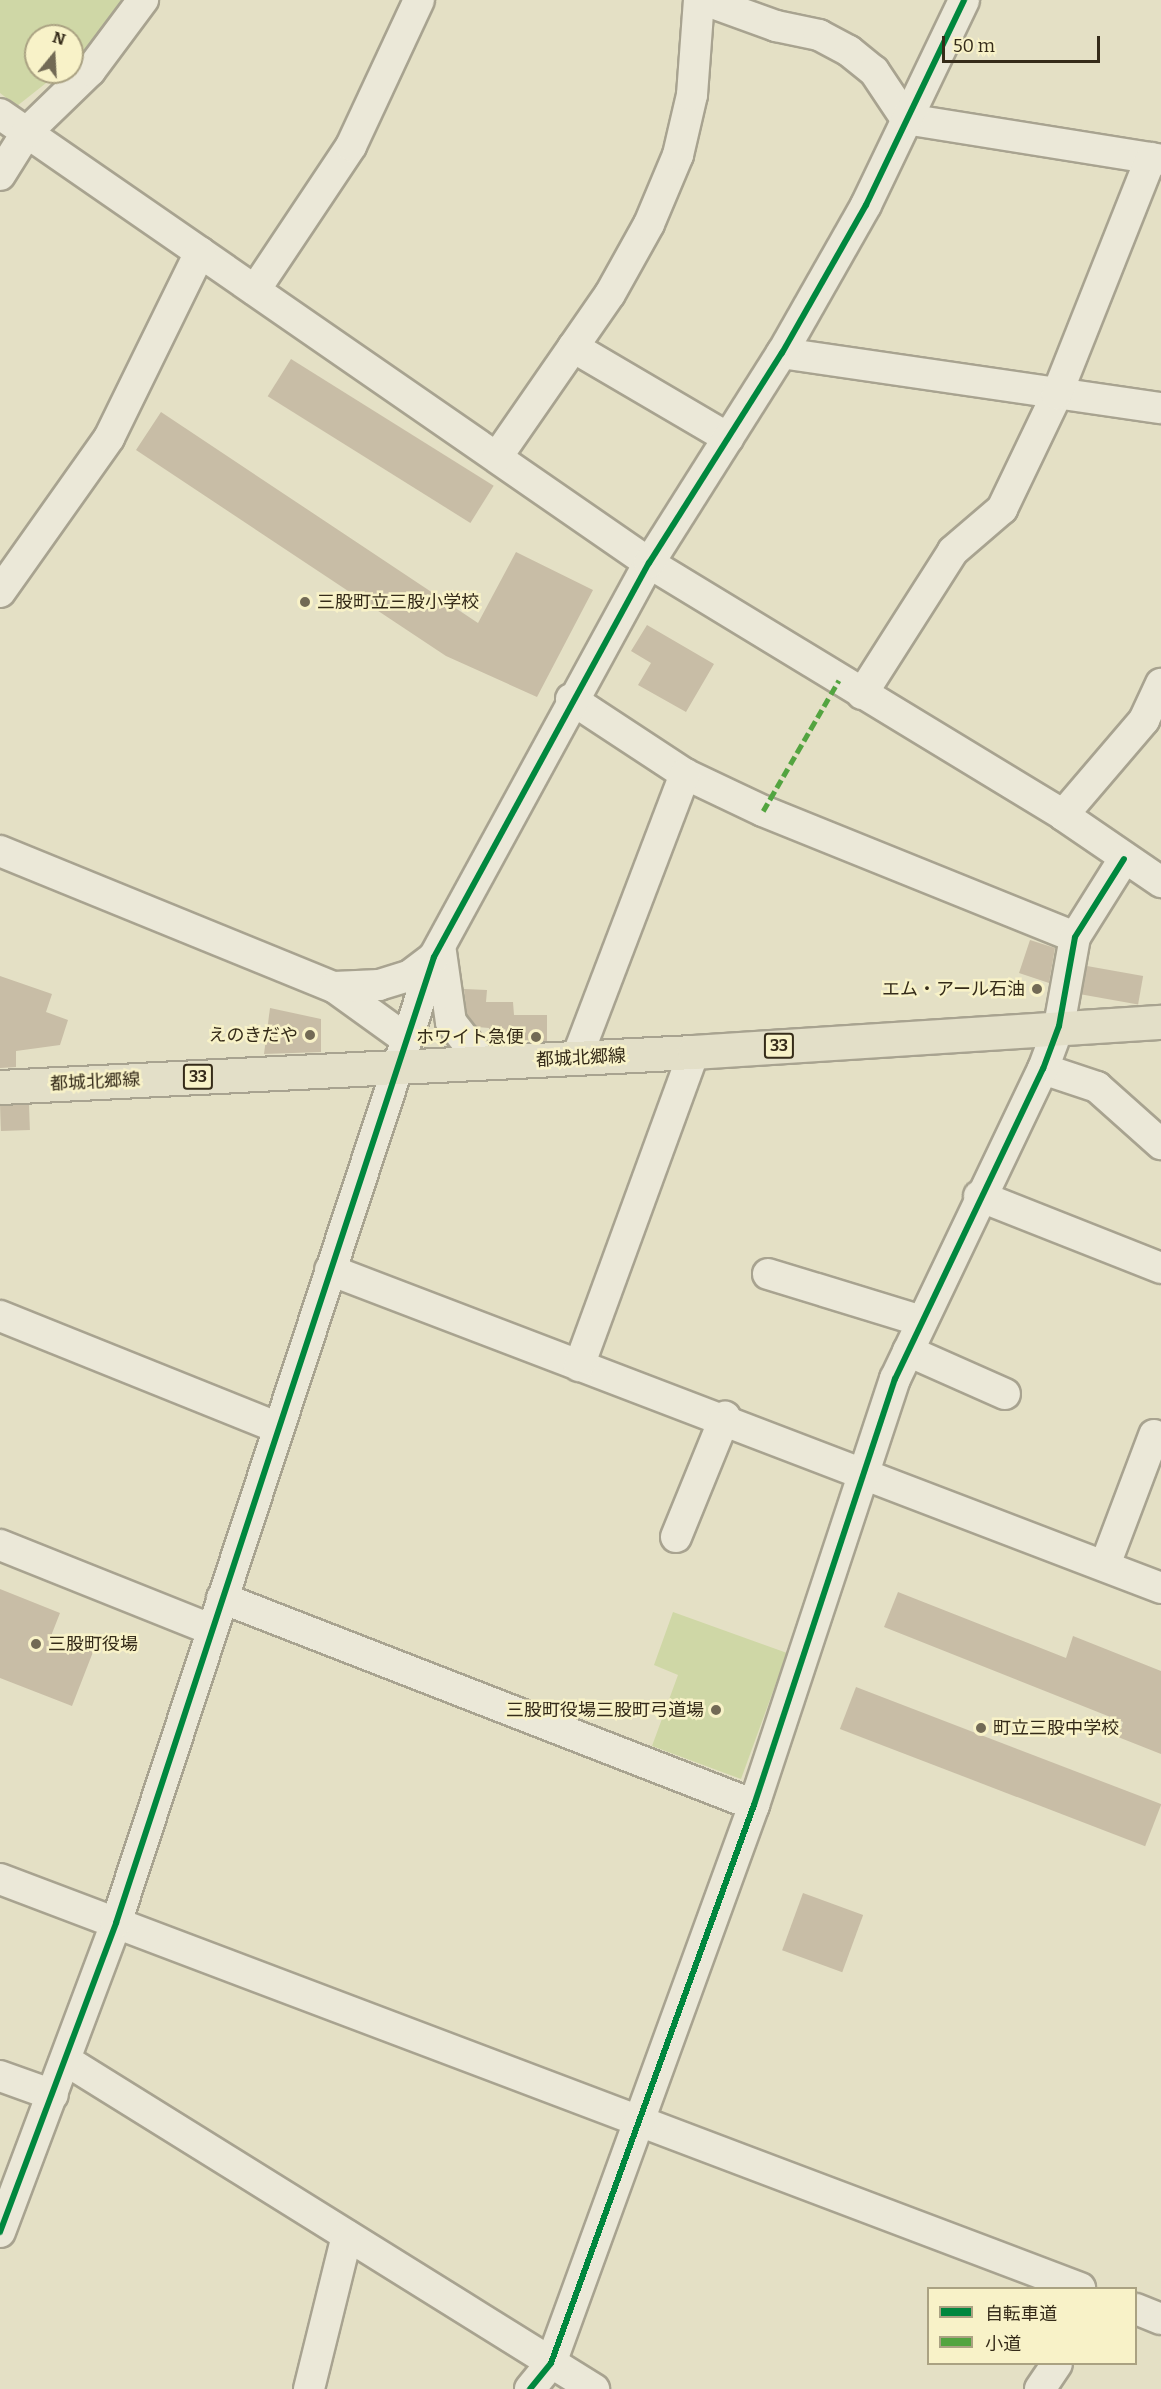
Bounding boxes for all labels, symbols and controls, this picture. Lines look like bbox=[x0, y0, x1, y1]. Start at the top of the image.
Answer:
north arrow bbox=[24, 24, 84, 84]
scale bar bbox=[945, 24, 1102, 62]
text: N bbox=[50, 27, 68, 49]
text: 50 m bbox=[953, 35, 995, 57]
place label: 三股町立三股小学校 bbox=[317, 591, 479, 613]
marker: 三股町立三股小学校 bbox=[298, 595, 312, 609]
place label: エム・アール石油 bbox=[882, 978, 1025, 1000]
marker: エム・アール石油 bbox=[1030, 982, 1044, 996]
place label: えのきだや bbox=[208, 1024, 298, 1046]
place label: ホワイト急便 bbox=[416, 1026, 524, 1048]
marker: えのきだや bbox=[303, 1028, 317, 1042]
marker: ホワイト急便 bbox=[529, 1030, 543, 1044]
road number: 33 bbox=[762, 1033, 796, 1059]
street label: 都城北郷線 bbox=[535, 1045, 627, 1071]
road number: 33 bbox=[182, 1064, 214, 1090]
street label: 都城北郷線 bbox=[49, 1069, 141, 1095]
place label: 三股町役場 bbox=[48, 1633, 138, 1655]
marker: 三股町役場 bbox=[29, 1637, 43, 1651]
place label: 三股町役場三股町弓道場 bbox=[506, 1699, 704, 1721]
marker: 三股町役場三股町弓道場 bbox=[709, 1703, 723, 1717]
place label: 町立三股中学校 bbox=[993, 1717, 1119, 1739]
marker: 町立三股中学校 bbox=[974, 1721, 988, 1735]
legend bbox=[927, 2287, 1137, 2365]
text: 自転車道 bbox=[985, 2303, 1057, 2325]
text: 小道 bbox=[985, 2333, 1021, 2355]

